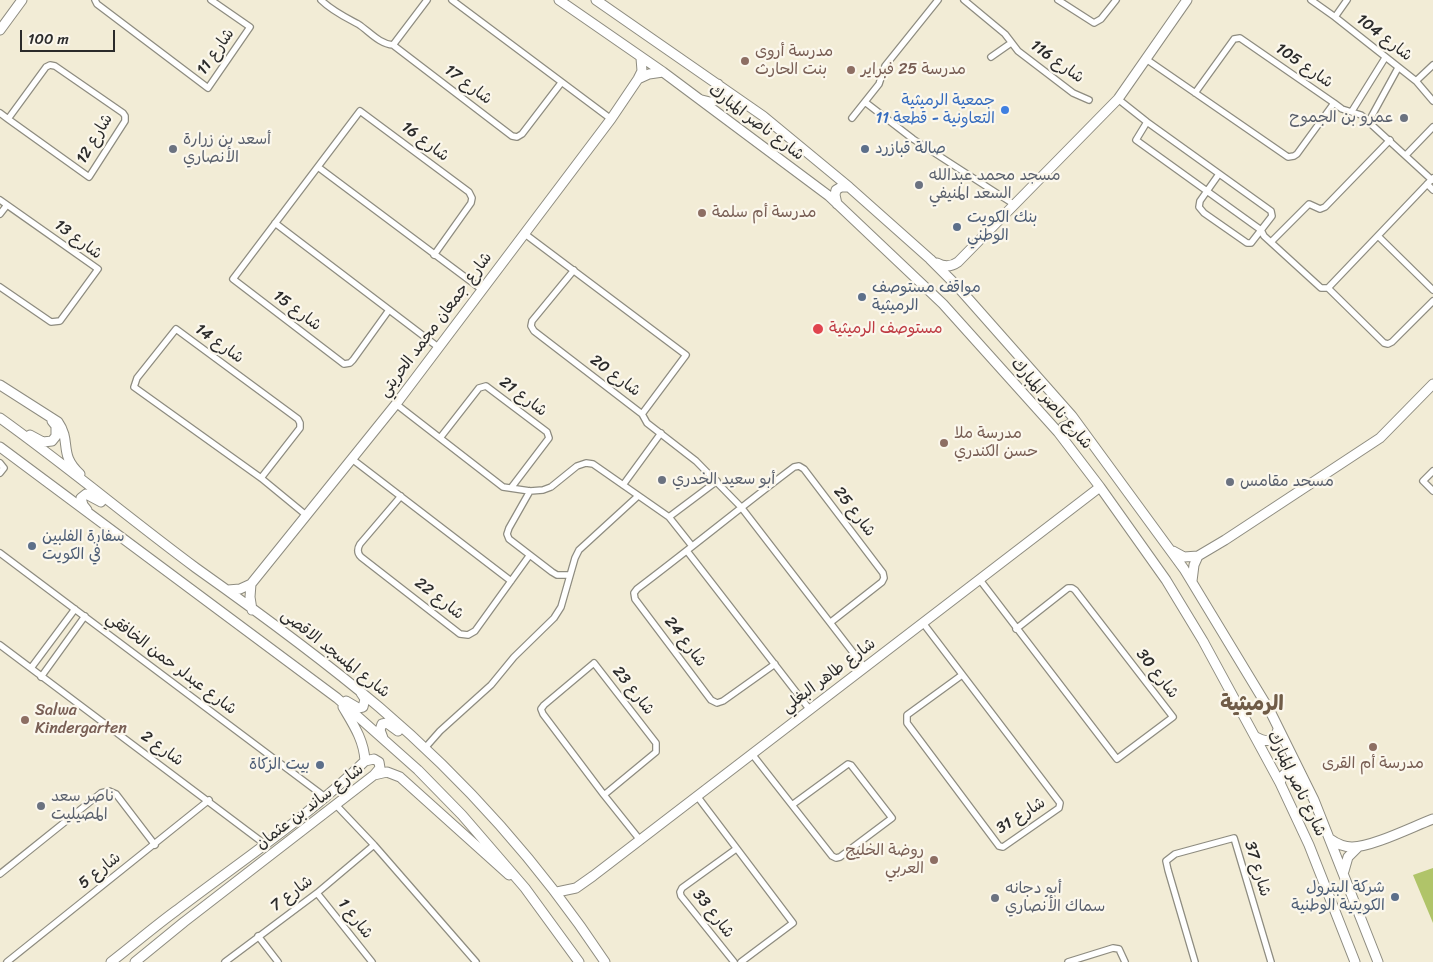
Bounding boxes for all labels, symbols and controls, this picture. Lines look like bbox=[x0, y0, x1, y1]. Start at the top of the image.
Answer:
street label: شارع 104 bbox=[1352, 10, 1416, 66]
scale bar bbox=[22, 20, 118, 52]
street label: شارع 11 bbox=[193, 25, 239, 79]
text: 100 m bbox=[28, 26, 69, 52]
street label: شارع 116 bbox=[1026, 36, 1088, 88]
street label: شارع 105 bbox=[1272, 39, 1336, 93]
place label: مدرسة أروى بنت الحارث bbox=[755, 42, 833, 80]
marker: مدرسة أروى بنت الحارث bbox=[739, 55, 751, 67]
place label: مدرسة 25 فبراير bbox=[861, 60, 966, 80]
street label: شارع 17 bbox=[440, 61, 496, 109]
marker: مدرسة 25 فبراير bbox=[845, 64, 857, 76]
street label: شارع ناصر المبارك bbox=[704, 81, 808, 165]
place label: جمعية الرميثية التعاونية - قطعة 11 bbox=[875, 91, 995, 129]
marker: جمعية الرميثية التعاونية - قطعة 11 bbox=[999, 104, 1011, 116]
place label: عمرو بن الجموح bbox=[1289, 108, 1394, 128]
street label: شارع 12 bbox=[73, 111, 117, 167]
marker: عمرو بن الجموح bbox=[1398, 112, 1410, 124]
street label: شارع 16 bbox=[397, 118, 453, 166]
place label: أسعد بن زرارة الأنصاري bbox=[183, 130, 271, 168]
place label: صالة قبازرد bbox=[875, 139, 946, 159]
marker: أسعد بن زرارة الأنصاري bbox=[167, 143, 179, 155]
marker: صالة قبازرد bbox=[859, 143, 871, 155]
place label: مسجد محمد عبدالله السعد المنيفي bbox=[929, 166, 1060, 204]
marker: مسجد محمد عبدالله السعد المنيفي bbox=[913, 179, 925, 191]
place label: مدرسة أم سلمة bbox=[712, 203, 816, 223]
marker: مدرسة أم سلمة bbox=[696, 207, 708, 219]
place label: بنك الكويت الوطني bbox=[967, 208, 1037, 246]
street label: شارع 13 bbox=[50, 216, 106, 264]
marker: بنك الكويت الوطني bbox=[951, 221, 963, 233]
street label: شارع جمعان محمد الحريتي bbox=[375, 249, 497, 401]
place label: مواقف مستوصف الرميثية bbox=[872, 278, 981, 316]
street label: شارع 15 bbox=[269, 287, 325, 335]
marker: مواقف مستوصف الرميثية bbox=[856, 291, 868, 303]
place label: مستوصف الرميثية bbox=[829, 319, 943, 339]
street label: شارع 14 bbox=[191, 320, 247, 368]
marker: مستوصف الرميثية bbox=[811, 322, 825, 336]
street label: شارع 20 bbox=[586, 351, 644, 401]
street label: شارع ناصر المبارك bbox=[1006, 354, 1096, 454]
street label: شارع 21 bbox=[495, 373, 551, 421]
place label: مدرسة ملا حسن الكندري bbox=[954, 424, 1038, 462]
marker: مدرسة ملا حسن الكندري bbox=[938, 437, 950, 449]
place label: أبو سعيد الخدري bbox=[672, 470, 775, 490]
place label: مسحد مقامس bbox=[1240, 472, 1334, 492]
marker: أبو سعيد الخدري bbox=[656, 474, 668, 486]
marker: مسحد مقامس bbox=[1224, 476, 1236, 488]
street label: شارع 25 bbox=[829, 483, 879, 541]
place label: سفارة الفلبين في الكويت bbox=[42, 527, 125, 565]
marker: سفارة الفلبين في الكويت bbox=[26, 540, 38, 552]
street label: شارع 22 bbox=[411, 574, 467, 624]
street label: شارع المسجد الاقصى bbox=[277, 606, 393, 702]
street label: شارع عبدلر حمن الخافقي bbox=[102, 609, 240, 719]
street label: شارع 24 bbox=[660, 613, 710, 671]
street label: شارع طاهر البغلي bbox=[778, 635, 880, 717]
street label: شارع 30 bbox=[1132, 645, 1182, 703]
street label: شارع 23 bbox=[608, 663, 658, 719]
district label: الرميثية bbox=[1220, 692, 1284, 718]
place label: Salwa Kindergarten bbox=[35, 701, 127, 739]
marker: Salwa Kindergarten bbox=[19, 714, 31, 726]
street label: شارع 2 bbox=[137, 727, 187, 771]
street label: شارع ناصر المبارك bbox=[1262, 728, 1330, 840]
marker: مدرسة أم القرى bbox=[1367, 741, 1379, 753]
place label: مدرسة أم القرى bbox=[1322, 754, 1424, 774]
place label: بيت الزكاة bbox=[249, 755, 310, 775]
marker: بيت الزكاة bbox=[314, 759, 326, 771]
street label: شارع ساند بن عثمان bbox=[252, 760, 368, 854]
place label: ناصر سعد المصيليت bbox=[51, 787, 115, 825]
street label: شارع 31 bbox=[993, 793, 1049, 839]
marker: ناصر سعد المصيليت bbox=[35, 800, 47, 812]
street label: شارع 37 bbox=[1240, 839, 1274, 899]
place label: روضة الخليج العربي bbox=[846, 841, 924, 879]
street label: شارع 5 bbox=[75, 848, 125, 894]
marker: روضة الخليج العربي bbox=[928, 854, 940, 866]
street label: شارع 7 bbox=[267, 872, 317, 916]
place label: شركة البترول الكويتية الوطنية bbox=[1291, 878, 1385, 916]
place label: أبو دجانه سماك الأنصاري bbox=[1005, 879, 1105, 917]
street label: شارع 33 bbox=[688, 886, 738, 942]
marker: شركة البترول الكويتية الوطنية bbox=[1389, 891, 1401, 903]
marker: أبو دجانه سماك الأنصاري bbox=[989, 892, 1001, 904]
street label: شارع 1 bbox=[333, 895, 377, 943]

